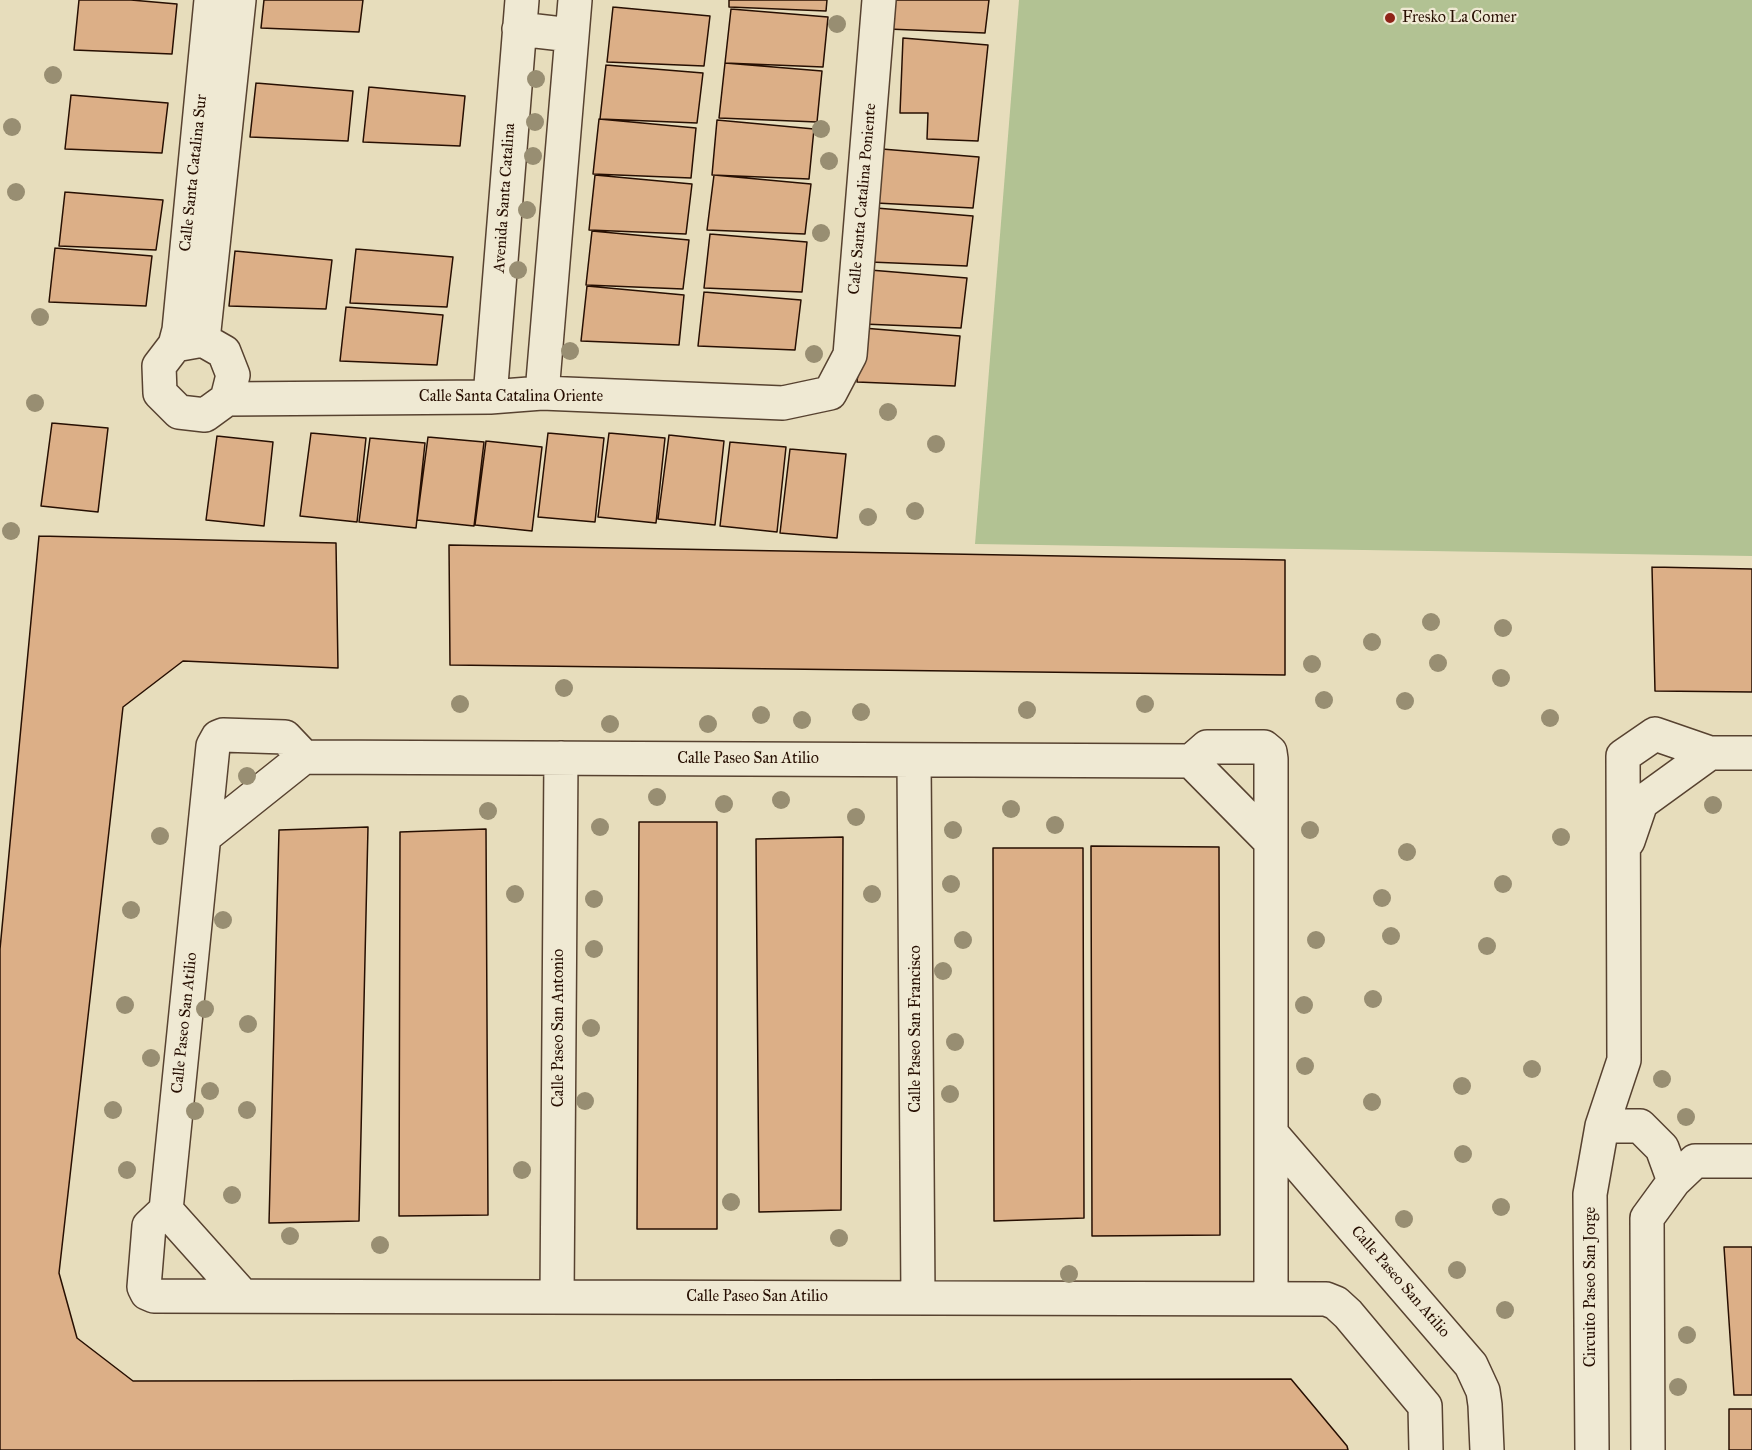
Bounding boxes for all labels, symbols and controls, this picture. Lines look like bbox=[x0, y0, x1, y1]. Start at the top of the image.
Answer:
place label: Fresko La Comer bbox=[1402, 8, 1516, 28]
marker: Fresko La Comer bbox=[1383, 11, 1397, 25]
street label: Calle Santa Catalina Sur bbox=[176, 93, 212, 253]
street label: Calle Santa Catalina Poniente bbox=[845, 103, 881, 295]
street label: Avenida Santa Catalina bbox=[490, 122, 520, 274]
street label: Calle Santa Catalina Oriente bbox=[419, 387, 603, 407]
street label: Calle Paseo San Atilio bbox=[677, 749, 819, 769]
street label: Calle Paseo San Francisco bbox=[906, 945, 926, 1113]
street label: Calle Paseo San Antonio bbox=[549, 949, 569, 1107]
street label: Calle Paseo San Atilio bbox=[168, 952, 202, 1094]
street label: Circuito Paseo San Jorge bbox=[1581, 1207, 1601, 1367]
street label: Calle Paseo San Atilio bbox=[1346, 1222, 1454, 1342]
street label: Calle Paseo San Atilio bbox=[686, 1287, 828, 1307]

